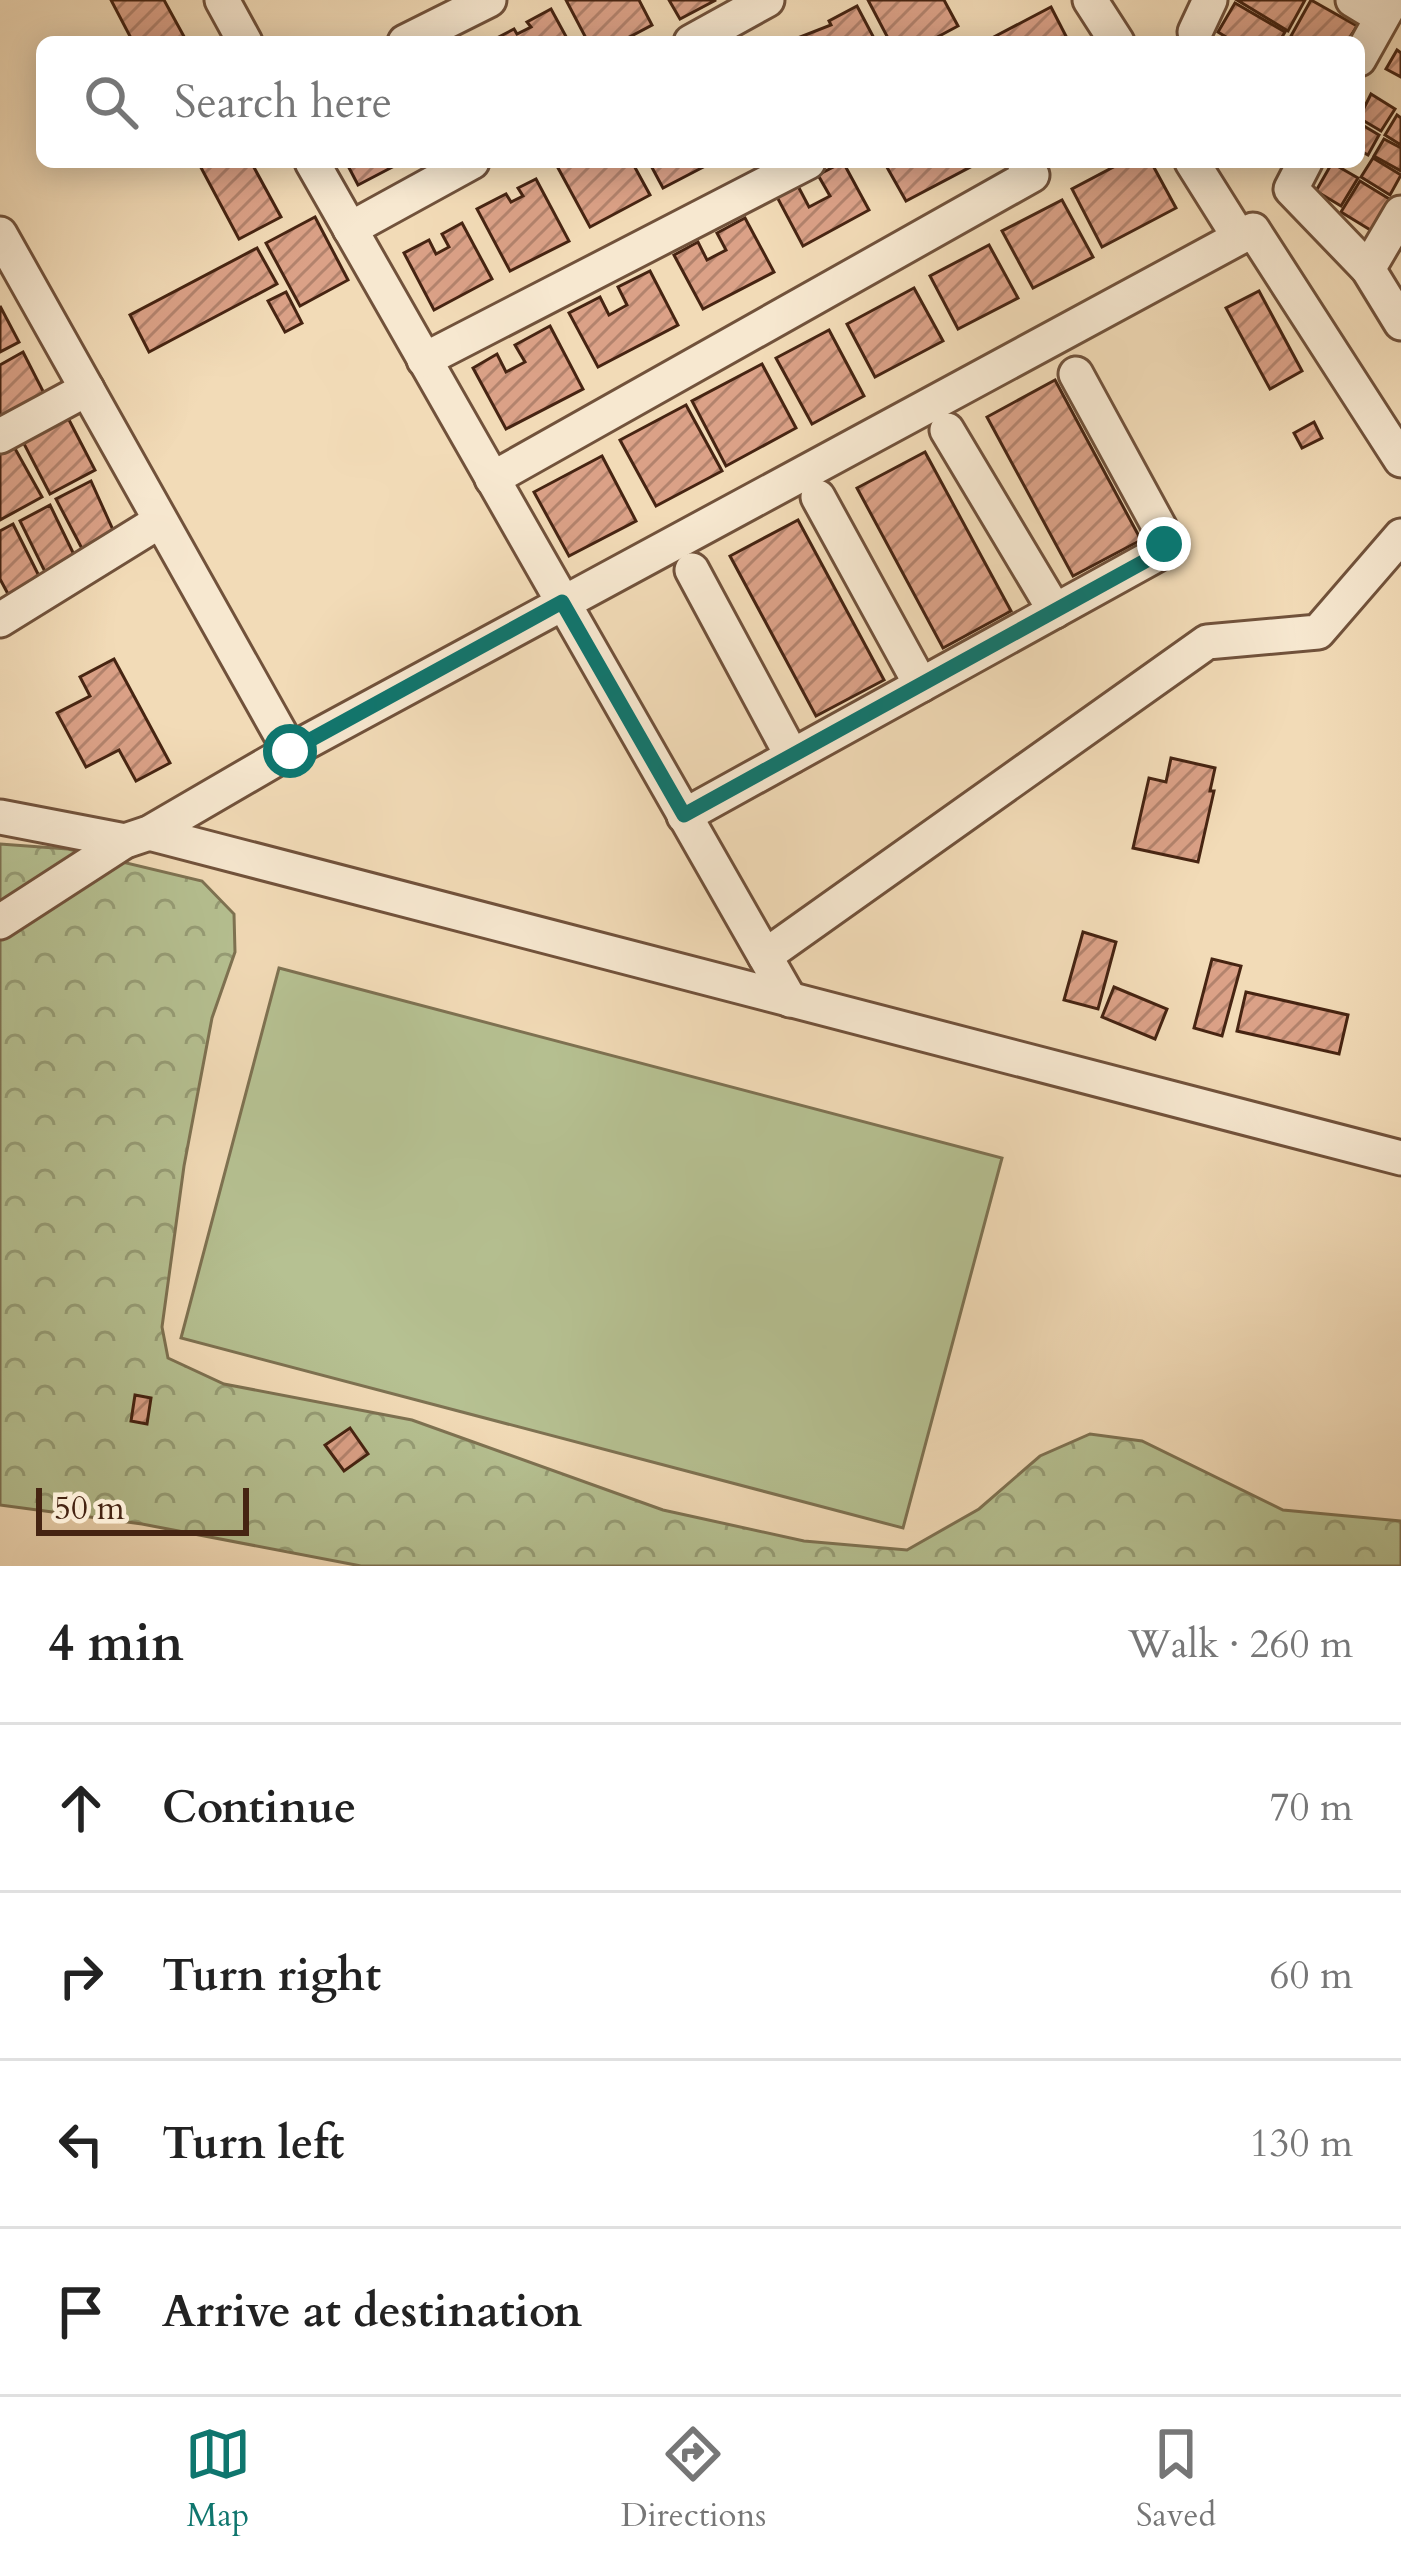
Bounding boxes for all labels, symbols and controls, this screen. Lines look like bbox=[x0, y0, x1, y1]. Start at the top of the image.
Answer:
search box bbox=[36, 36, 1365, 168]
icon: search bbox=[78, 69, 144, 135]
text: Search here bbox=[174, 72, 392, 133]
route end bbox=[1137, 517, 1191, 571]
route start bbox=[263, 724, 317, 778]
scale bar bbox=[36, 1482, 249, 1535]
text: 50 m bbox=[54, 1486, 125, 1531]
text: 4 min bbox=[48, 1609, 184, 1679]
text: Walk · 260 m bbox=[1128, 1618, 1353, 1671]
icon: ahead bbox=[48, 1775, 114, 1841]
text: Continue bbox=[162, 1777, 356, 1838]
text: 70 m bbox=[1270, 1781, 1353, 1834]
icon: right bbox=[48, 1943, 114, 2009]
text: Turn right bbox=[162, 1945, 381, 2006]
text: 60 m bbox=[1270, 1949, 1353, 2002]
icon: left bbox=[48, 2111, 114, 2177]
text: Turn left bbox=[162, 2113, 344, 2174]
text: 130 m bbox=[1250, 2117, 1353, 2170]
icon: arrive bbox=[48, 2279, 114, 2345]
text: Arrive at destination bbox=[162, 2281, 582, 2342]
tab: Map bbox=[185, 2421, 251, 2538]
tab: Directions bbox=[621, 2421, 766, 2538]
tab: Saved bbox=[1136, 2421, 1216, 2538]

